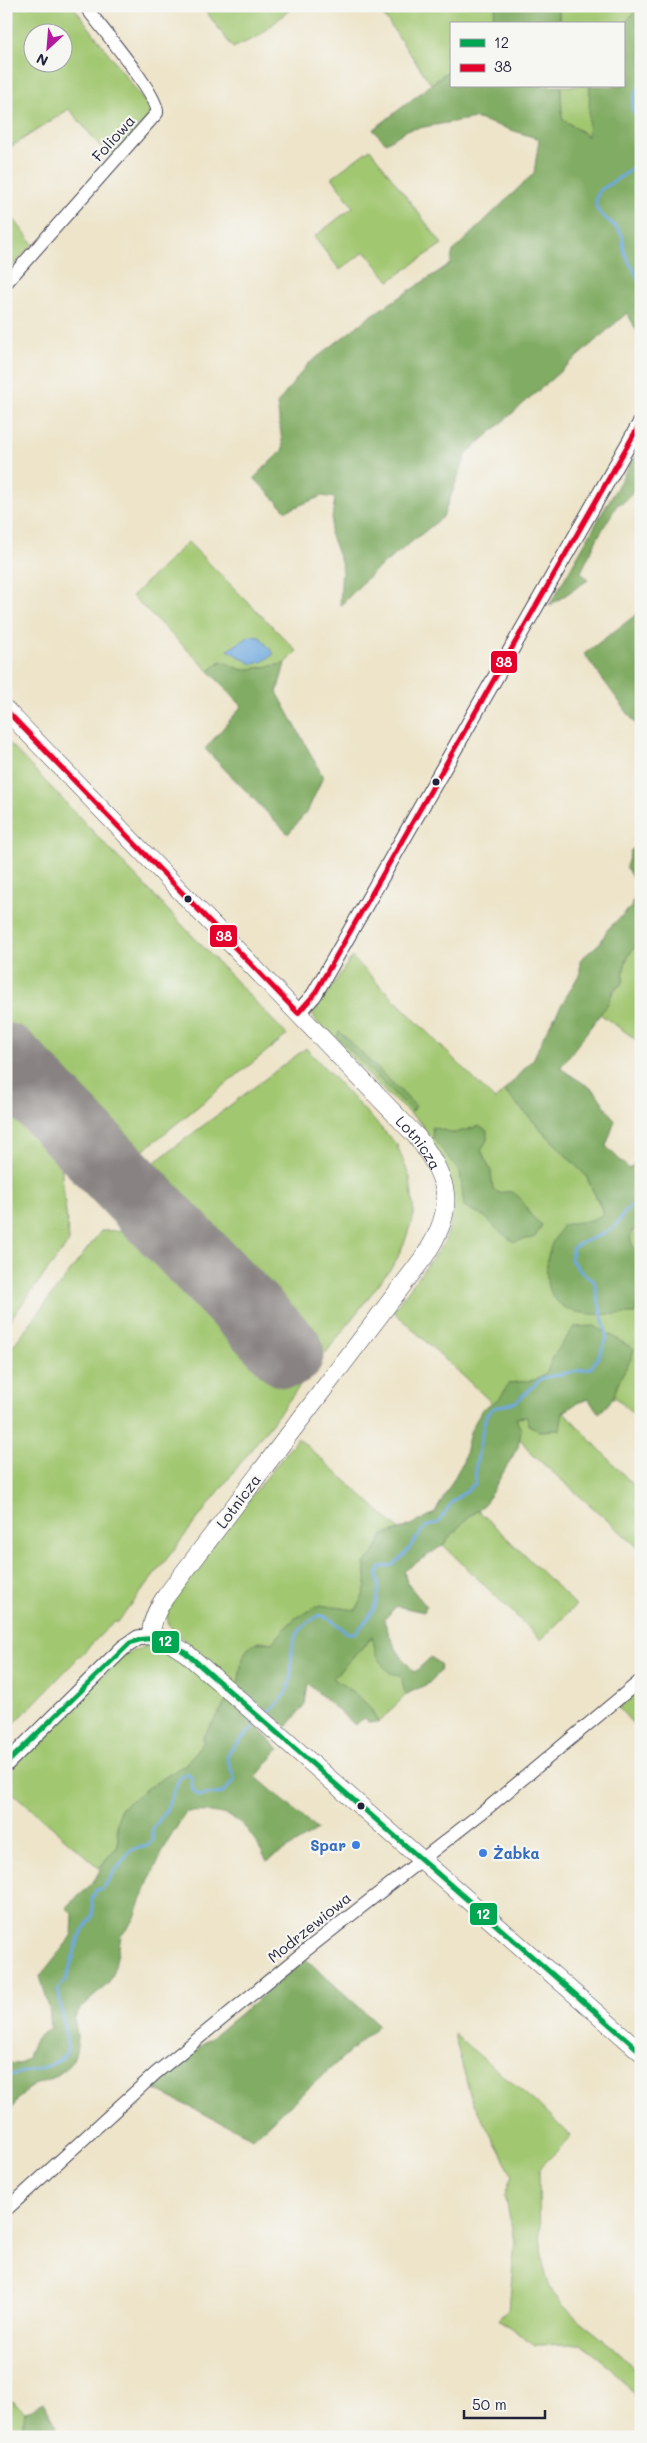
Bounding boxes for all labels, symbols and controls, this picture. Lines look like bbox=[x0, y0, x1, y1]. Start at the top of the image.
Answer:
north arrow bbox=[22, 22, 72, 72]
legend bbox=[450, 22, 624, 88]
text: 12 bbox=[494, 32, 509, 52]
text: N bbox=[33, 49, 51, 71]
text: 38 bbox=[494, 56, 512, 76]
street label: Foliowa bbox=[87, 111, 139, 165]
line badge: 38 bbox=[490, 650, 518, 674]
text: 38 bbox=[495, 652, 513, 671]
unlabelled marker bbox=[431, 777, 441, 787]
unlabelled marker bbox=[183, 894, 193, 904]
line badge: 38 bbox=[209, 924, 238, 948]
text: 38 bbox=[215, 926, 233, 945]
street label: Lotnicza bbox=[392, 1111, 446, 1173]
street label: Lotnicza bbox=[211, 1470, 265, 1532]
line badge: 12 bbox=[151, 1630, 180, 1654]
text: 12 bbox=[158, 1631, 172, 1650]
unlabelled marker bbox=[356, 1801, 366, 1811]
place label: Spar bbox=[310, 1835, 346, 1855]
marker: Spar bbox=[350, 1839, 362, 1851]
place label: Żabka bbox=[493, 1843, 540, 1863]
marker: Żabka bbox=[477, 1847, 489, 1859]
street label: Modrzewiowa bbox=[263, 1887, 355, 1967]
line badge: 12 bbox=[469, 1902, 498, 1926]
text: 12 bbox=[476, 1904, 490, 1923]
scale bar bbox=[464, 2388, 546, 2420]
text: 50 m bbox=[472, 2394, 507, 2414]

